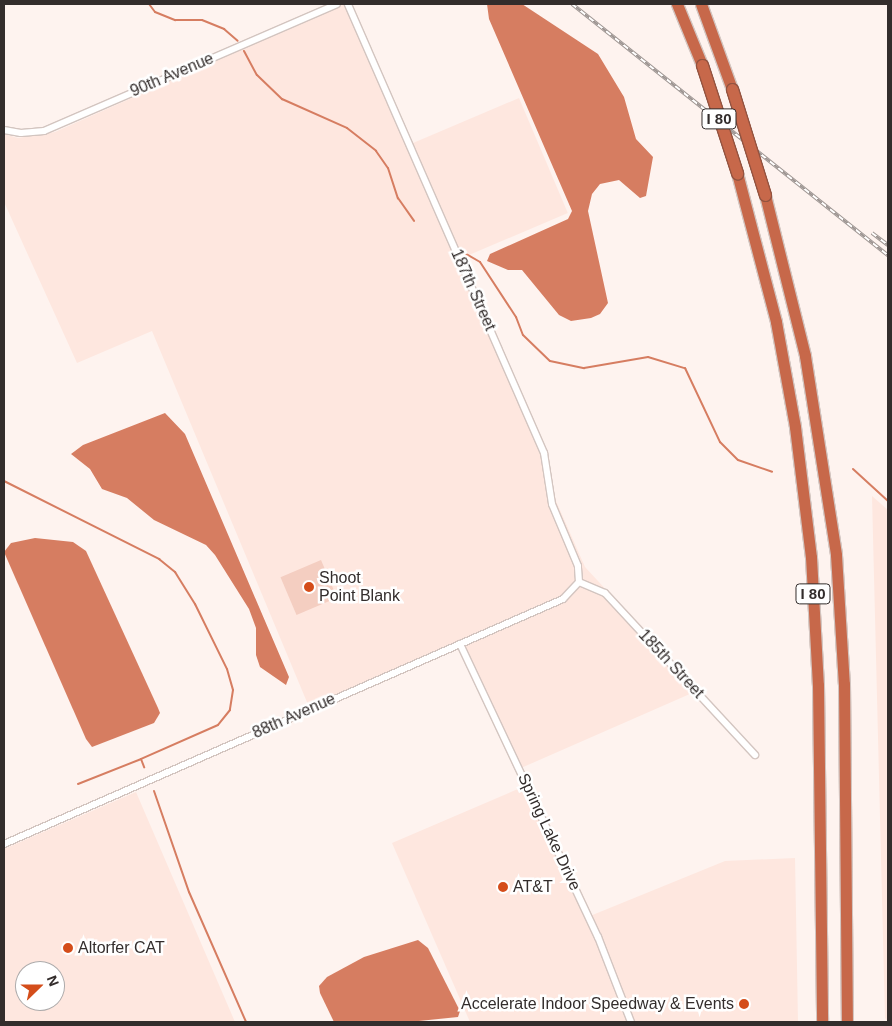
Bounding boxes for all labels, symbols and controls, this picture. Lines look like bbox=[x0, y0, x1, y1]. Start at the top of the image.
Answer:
street label: 90th Avenue bbox=[127, 49, 217, 101]
road number: I 80 bbox=[700, 106, 738, 132]
street label: 187th Street bbox=[447, 246, 499, 334]
place label: Shoot Point Blank bbox=[319, 568, 400, 606]
marker: Shoot Point Blank bbox=[303, 581, 315, 593]
road number: I 80 bbox=[794, 582, 832, 606]
street label: 185th Street bbox=[634, 626, 708, 702]
street label: 88th Avenue bbox=[249, 689, 339, 743]
street label: Spring Lake Drive bbox=[513, 770, 585, 894]
place label: AT&T bbox=[513, 877, 553, 897]
marker: AT&T bbox=[497, 881, 509, 893]
place label: Altorfer CAT bbox=[78, 938, 165, 958]
marker: Altorfer CAT bbox=[62, 942, 74, 954]
north arrow bbox=[15, 961, 65, 1011]
text: N bbox=[44, 973, 62, 988]
place label: Accelerate Indoor Speedway & Events bbox=[461, 994, 734, 1014]
marker: Accelerate Indoor Speedway & Events bbox=[738, 998, 750, 1010]

